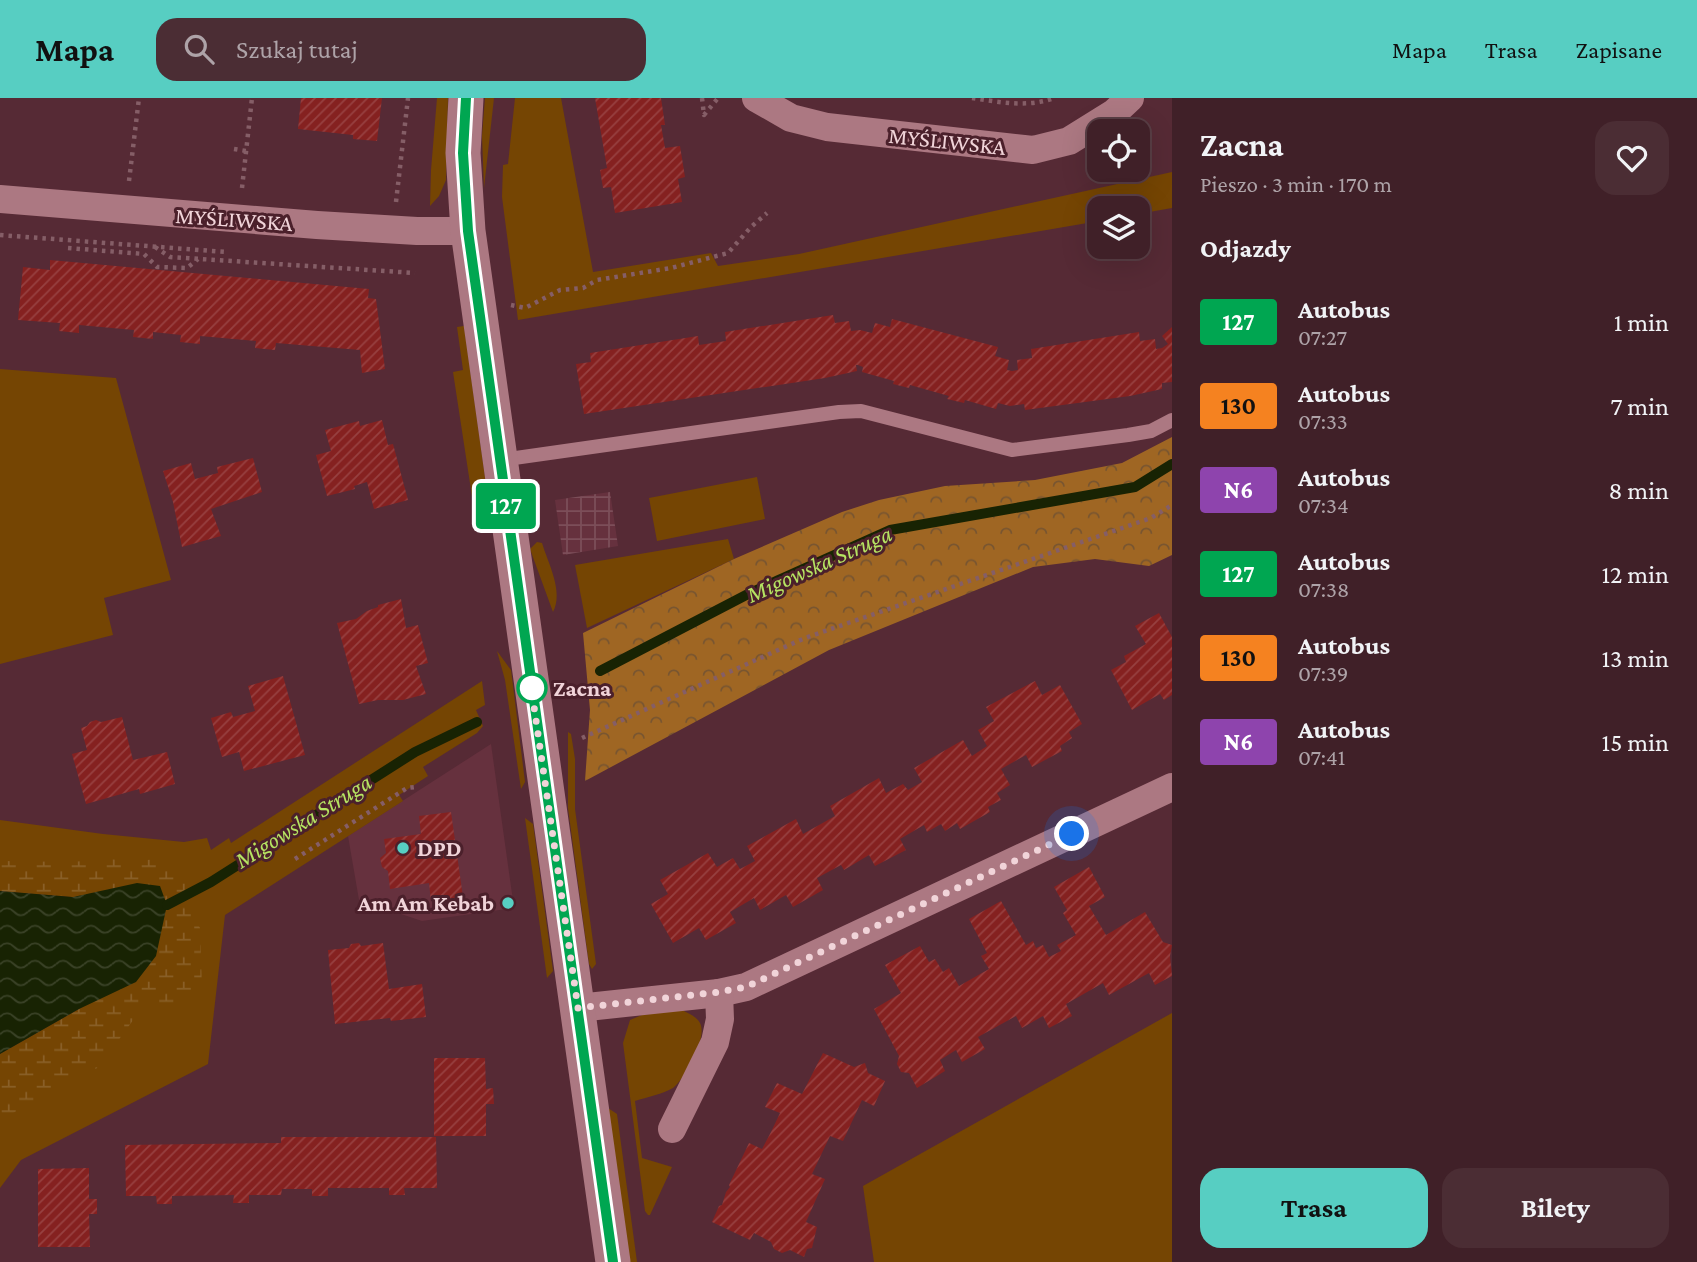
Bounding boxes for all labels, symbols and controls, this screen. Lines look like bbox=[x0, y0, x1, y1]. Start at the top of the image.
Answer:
search box bbox=[156, 18, 646, 81]
icon: search bbox=[180, 30, 218, 68]
text: Mapa bbox=[35, 31, 114, 68]
text: Szukaj tutaj bbox=[236, 35, 358, 64]
text: Mapa bbox=[1392, 36, 1447, 63]
text: Trasa bbox=[1485, 36, 1538, 63]
text: Zapisane bbox=[1576, 36, 1662, 63]
map controls bbox=[1087, 119, 1150, 259]
button: locate bbox=[1087, 119, 1150, 182]
button: heart bbox=[1595, 121, 1669, 195]
street label: MYŚLIWSKA bbox=[887, 122, 1008, 160]
text: Zacna bbox=[1200, 126, 1284, 163]
text: Pieszo · 3 min · 170 m bbox=[1200, 171, 1392, 197]
button: layers bbox=[1087, 196, 1150, 259]
street label: MYŚLIWSKA bbox=[174, 202, 294, 236]
text: Odjazdy bbox=[1200, 234, 1291, 263]
text: Autobus bbox=[1298, 295, 1390, 324]
text: 127 bbox=[1222, 308, 1255, 335]
text: 1 min bbox=[1614, 308, 1669, 337]
text: 07:27 bbox=[1298, 324, 1347, 350]
text: Autobus bbox=[1298, 379, 1390, 408]
text: 130 bbox=[1221, 392, 1256, 419]
text: 7 min bbox=[1610, 392, 1669, 421]
text: 07:33 bbox=[1298, 408, 1348, 434]
text: Autobus bbox=[1298, 463, 1390, 492]
text: N6 bbox=[1224, 476, 1253, 503]
text: 8 min bbox=[1608, 476, 1669, 505]
line badge: 127 bbox=[466, 483, 546, 529]
text: 127 bbox=[490, 492, 522, 519]
text: 07:34 bbox=[1298, 492, 1349, 518]
water label: Migowska Struga bbox=[741, 519, 896, 608]
text: Autobus bbox=[1298, 547, 1390, 576]
text: 127 bbox=[1222, 560, 1255, 587]
text: 12 min bbox=[1601, 560, 1669, 589]
text: 07:38 bbox=[1298, 576, 1349, 602]
text: Autobus bbox=[1298, 631, 1390, 660]
text: 130 bbox=[1221, 644, 1256, 671]
text: 13 min bbox=[1601, 644, 1669, 673]
text: 07:39 bbox=[1298, 660, 1348, 686]
marker: Zacna bbox=[517, 673, 547, 703]
place label: Zacna bbox=[553, 675, 612, 701]
text: Autobus bbox=[1298, 715, 1390, 744]
text: N6 bbox=[1224, 728, 1253, 755]
text: 15 min bbox=[1602, 728, 1669, 757]
text: 07:41 bbox=[1298, 744, 1345, 770]
water label: Migowska Struga bbox=[228, 768, 376, 874]
your location bbox=[1054, 816, 1089, 851]
place label: DPD bbox=[417, 835, 462, 861]
marker: DPD bbox=[395, 840, 411, 856]
place label: Am Am Kebab bbox=[357, 890, 494, 916]
marker: Am Am Kebab bbox=[500, 895, 516, 911]
button: Trasa bbox=[1200, 1168, 1428, 1248]
button: Bilety bbox=[1442, 1168, 1669, 1248]

